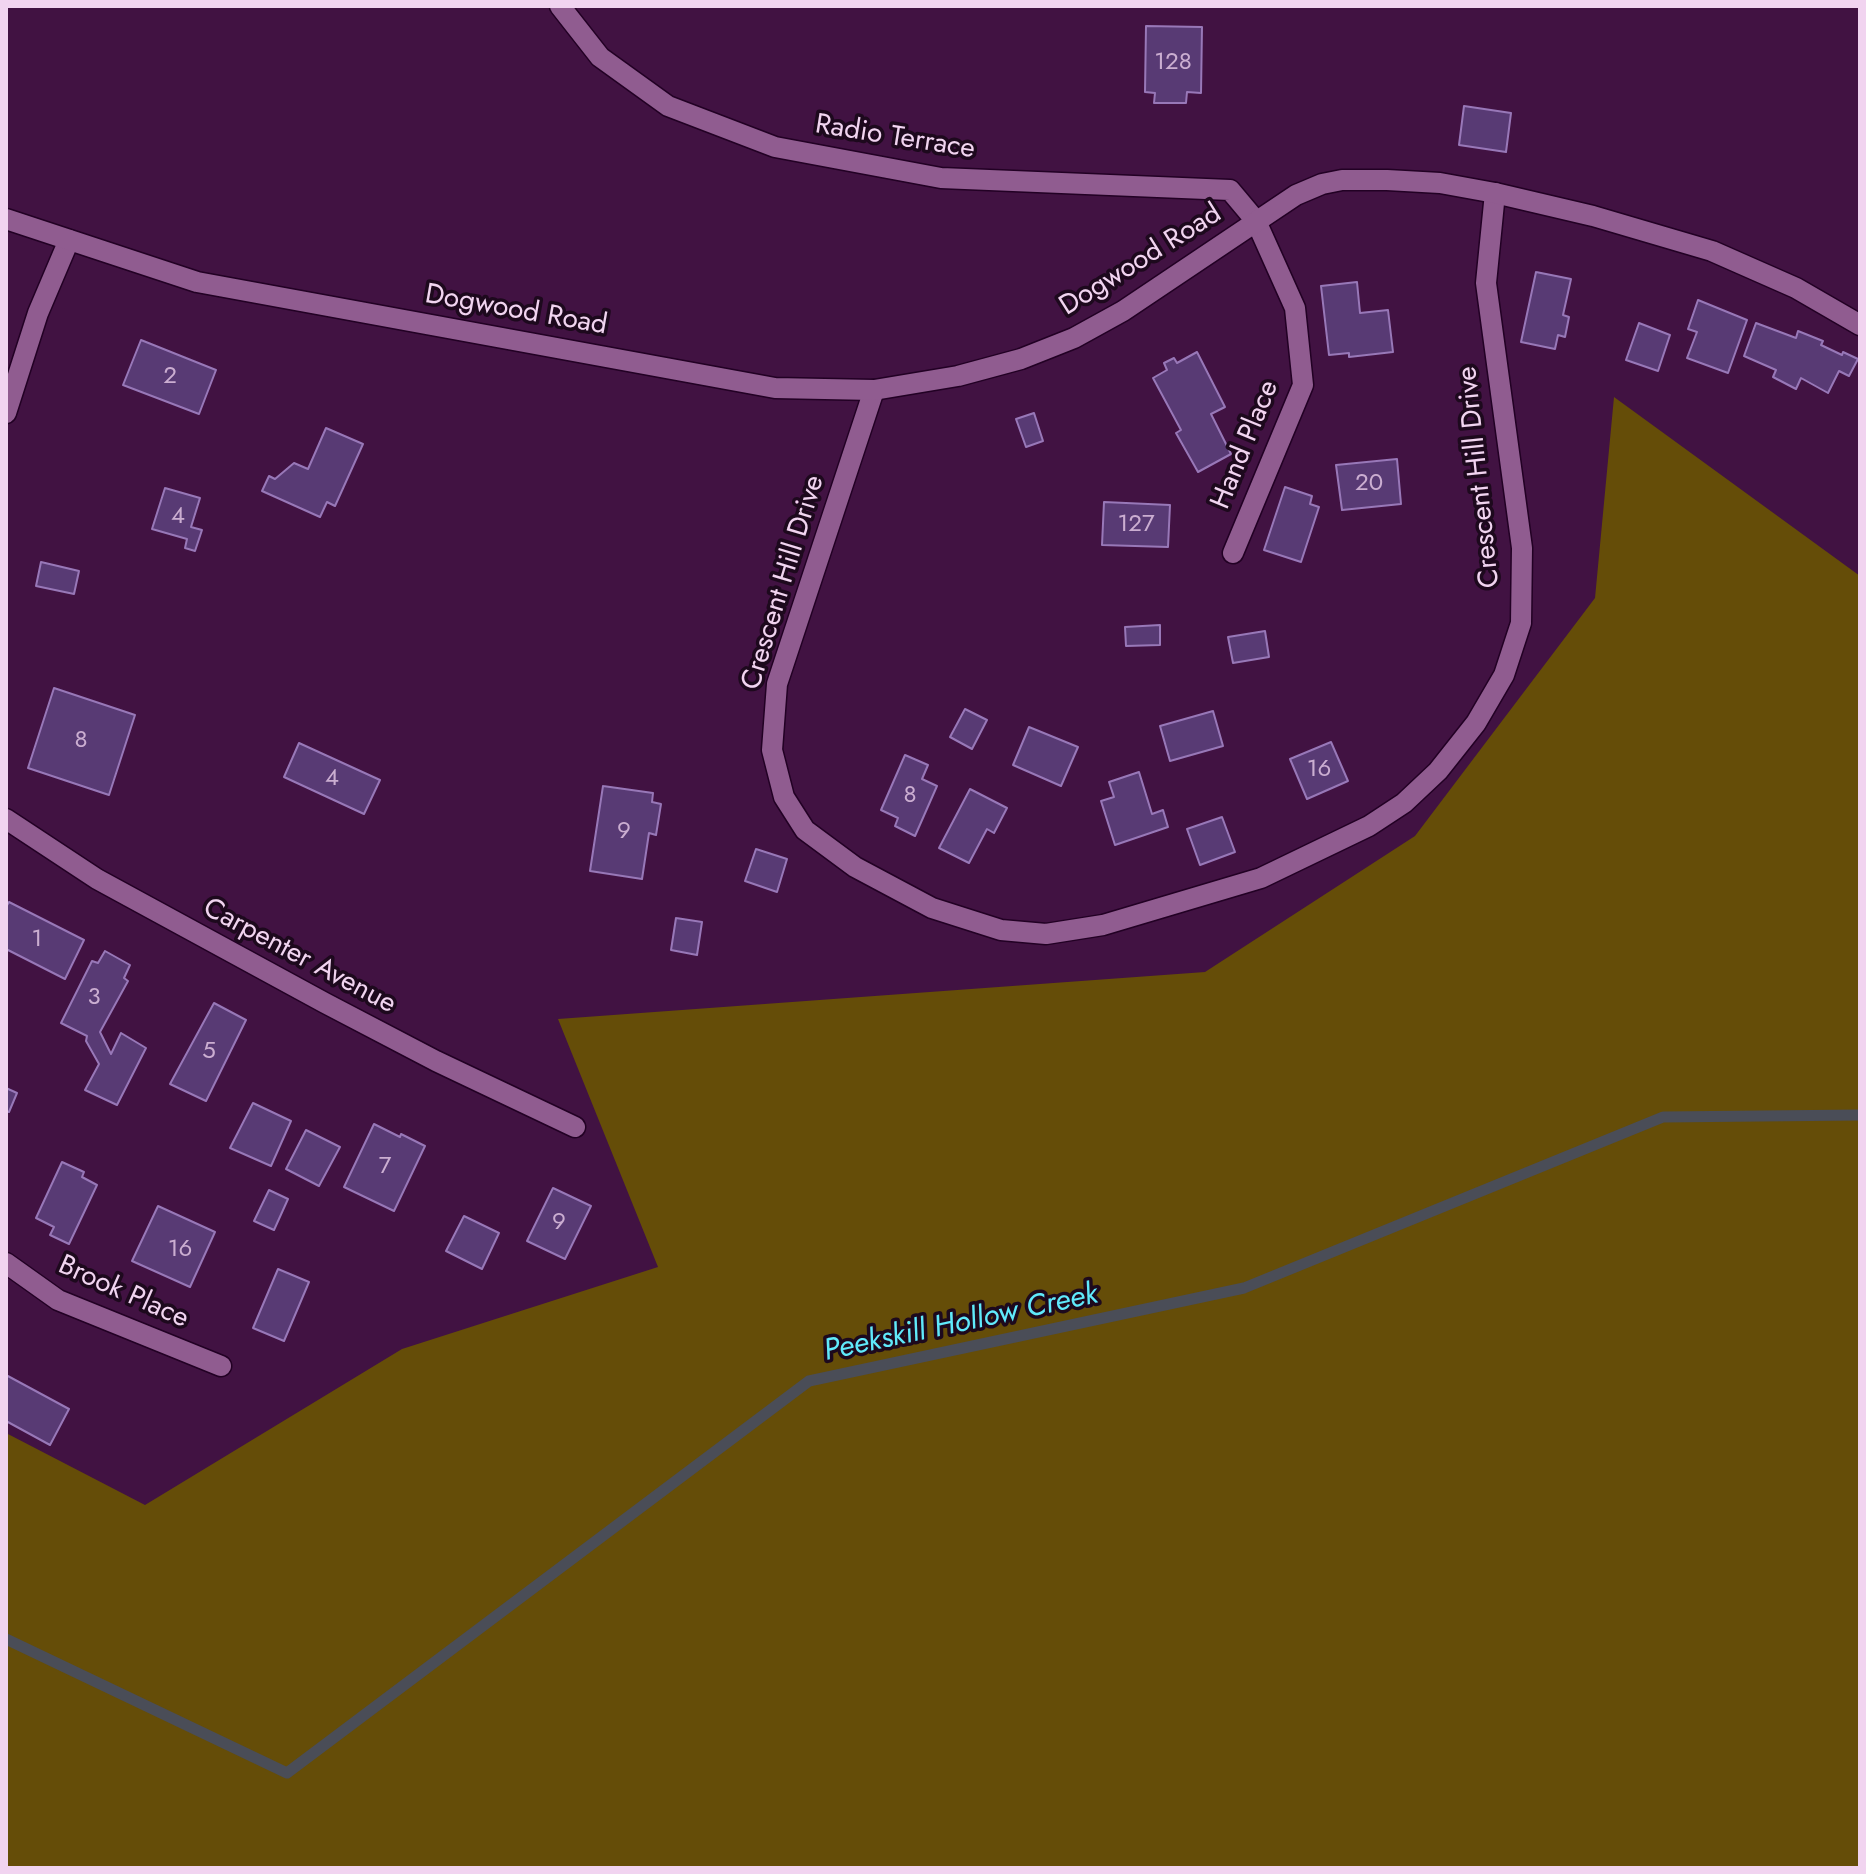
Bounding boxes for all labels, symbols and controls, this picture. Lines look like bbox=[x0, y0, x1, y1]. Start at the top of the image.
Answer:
house number: 128 bbox=[1154, 49, 1192, 77]
street label: Radio Terrace bbox=[813, 109, 977, 167]
street label: Dogwood Road bbox=[1054, 198, 1228, 324]
street label: Dogwood Road bbox=[422, 278, 610, 344]
house number: 2 bbox=[163, 363, 177, 391]
street label: Crescent Hill Drive bbox=[1452, 365, 1508, 589]
street label: Hand Place bbox=[1205, 376, 1287, 514]
house number: 20 bbox=[1355, 470, 1383, 498]
street label: Crescent Hill Drive bbox=[735, 472, 833, 694]
house number: 4 bbox=[171, 503, 185, 531]
house number: 127 bbox=[1117, 511, 1155, 539]
house number: 8 bbox=[74, 727, 88, 755]
house number: 16 bbox=[1307, 756, 1331, 784]
house number: 4 bbox=[325, 765, 339, 793]
house number: 8 bbox=[903, 782, 917, 810]
house number: 9 bbox=[617, 818, 631, 846]
street label: Carpenter Avenue bbox=[197, 892, 401, 1022]
house number: 1 bbox=[32, 926, 42, 954]
house number: 3 bbox=[87, 984, 101, 1012]
house number: 5 bbox=[202, 1038, 216, 1066]
house number: 7 bbox=[379, 1153, 391, 1181]
house number: 9 bbox=[552, 1209, 566, 1237]
house number: 16 bbox=[168, 1236, 192, 1264]
street label: Brook Place bbox=[53, 1249, 193, 1337]
water label: Peekskill Hollow Creek bbox=[821, 1277, 1101, 1371]

